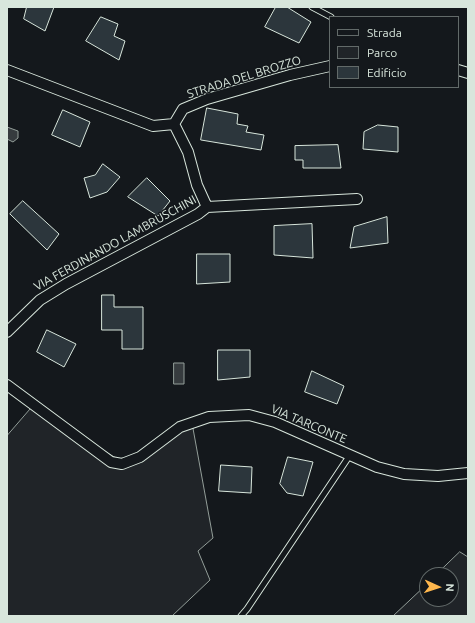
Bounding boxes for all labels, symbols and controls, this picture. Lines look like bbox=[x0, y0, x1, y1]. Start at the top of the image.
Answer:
legend bbox=[329, 16, 459, 88]
text: Strada bbox=[367, 26, 402, 39]
text: Parco bbox=[367, 46, 397, 59]
street label: STRADA DEL BROZZO bbox=[185, 53, 303, 101]
text: Edificio bbox=[367, 66, 407, 79]
street label: VIA FERDINANDO LAMBRUSCHINI bbox=[31, 192, 199, 294]
street label: VIA TARCONTE bbox=[269, 402, 349, 446]
north arrow bbox=[419, 567, 459, 607]
text: N bbox=[444, 583, 456, 592]

